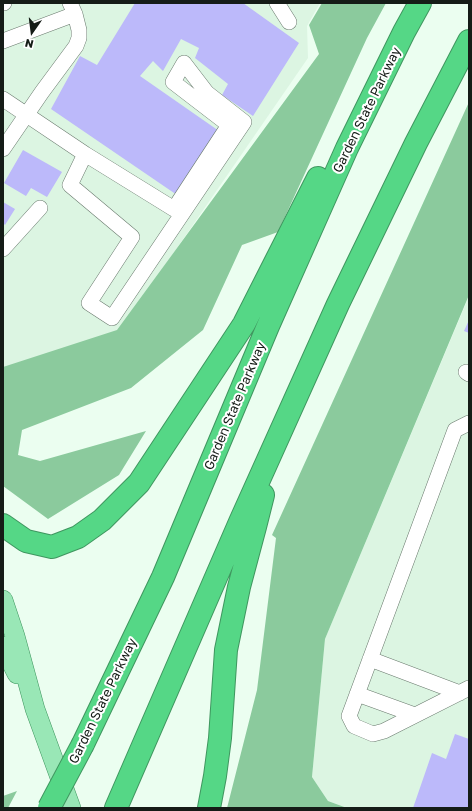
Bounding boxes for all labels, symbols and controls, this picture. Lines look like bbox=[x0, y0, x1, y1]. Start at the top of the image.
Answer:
north arrow bbox=[12, 12, 52, 52]
text: N bbox=[23, 37, 35, 51]
street label: Garden State Parkway bbox=[330, 45, 404, 175]
street label: Garden State Parkway bbox=[201, 340, 269, 472]
street label: Garden State Parkway bbox=[66, 636, 140, 766]

